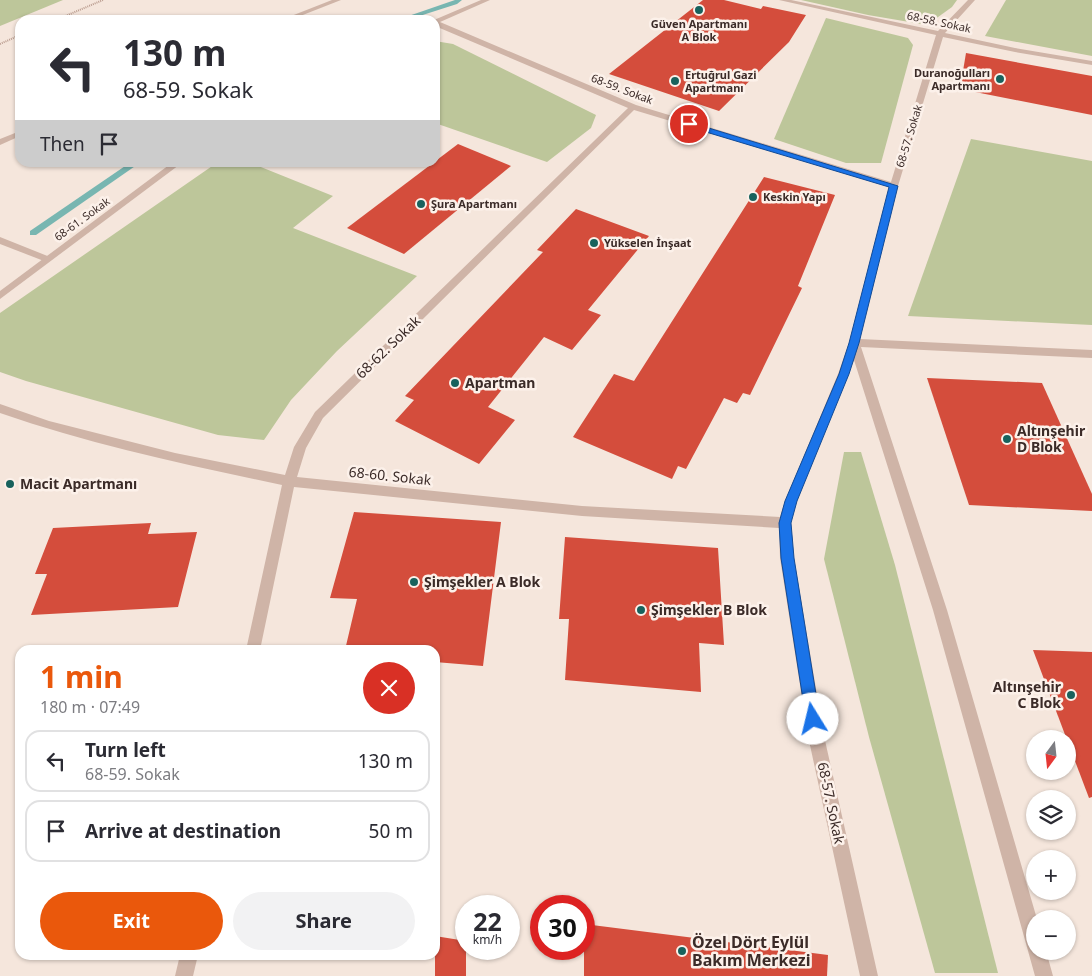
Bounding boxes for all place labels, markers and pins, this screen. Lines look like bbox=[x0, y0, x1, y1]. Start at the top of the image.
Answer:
marker: Güven Apartmanı A Blok bbox=[693, 4, 705, 16]
place label: Güven Apartmanı A Blok bbox=[651, 16, 747, 44]
place label: Duranoğulları Apartmanı bbox=[914, 65, 990, 93]
place label: Ertuğrul Gazi Apartmanı bbox=[685, 67, 756, 95]
marker: Duranoğulları Apartmanı bbox=[994, 73, 1006, 85]
marker: Ertuğrul Gazi Apartmanı bbox=[669, 75, 681, 87]
pin bbox=[668, 103, 710, 145]
place label: Keskin Yapı bbox=[763, 189, 826, 204]
marker: Keskin Yapı bbox=[747, 191, 759, 203]
place label: Şura Apartmanı bbox=[431, 196, 517, 211]
marker: Şura Apartmanı bbox=[415, 198, 427, 210]
place label: Yükselen İnşaat bbox=[604, 235, 692, 250]
marker: Yükselen İnşaat bbox=[588, 237, 600, 249]
place label: Apartman bbox=[465, 373, 535, 392]
marker: Apartman bbox=[449, 377, 461, 389]
place label: Altınşehir D Blok bbox=[1017, 421, 1086, 456]
marker: Altınşehir D Blok bbox=[1001, 433, 1013, 445]
place label: Macit Apartmanı bbox=[20, 474, 137, 493]
marker: Macit Apartmanı bbox=[4, 478, 16, 490]
place label: Şimşekler A Blok bbox=[424, 572, 541, 591]
marker: Şimşekler A Blok bbox=[408, 576, 420, 588]
place label: Şimşekler B Blok bbox=[651, 600, 767, 619]
marker: Şimşekler B Blok bbox=[635, 604, 647, 616]
place label: Altınşehir C Blok bbox=[993, 677, 1062, 712]
marker: Altınşehir C Blok bbox=[1065, 689, 1077, 701]
place label: Özel Dört Eylül Bakım Merkezi bbox=[692, 931, 810, 971]
marker: Özel Dört Eylül Bakım Merkezi bbox=[676, 945, 688, 957]

